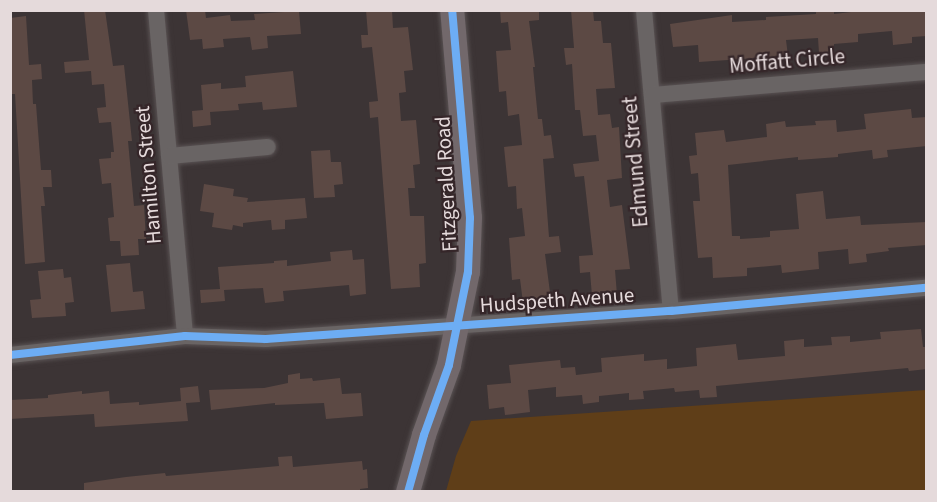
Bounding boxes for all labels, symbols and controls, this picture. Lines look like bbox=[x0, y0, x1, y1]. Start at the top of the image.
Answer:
street label: Moffatt Circle bbox=[728, 43, 846, 79]
street label: Edmund Street bbox=[617, 96, 653, 228]
street label: Hamilton Street bbox=[129, 105, 167, 245]
street label: Fitzgerald Road bbox=[430, 116, 462, 252]
street label: Hudspeth Avenue bbox=[479, 282, 635, 318]

